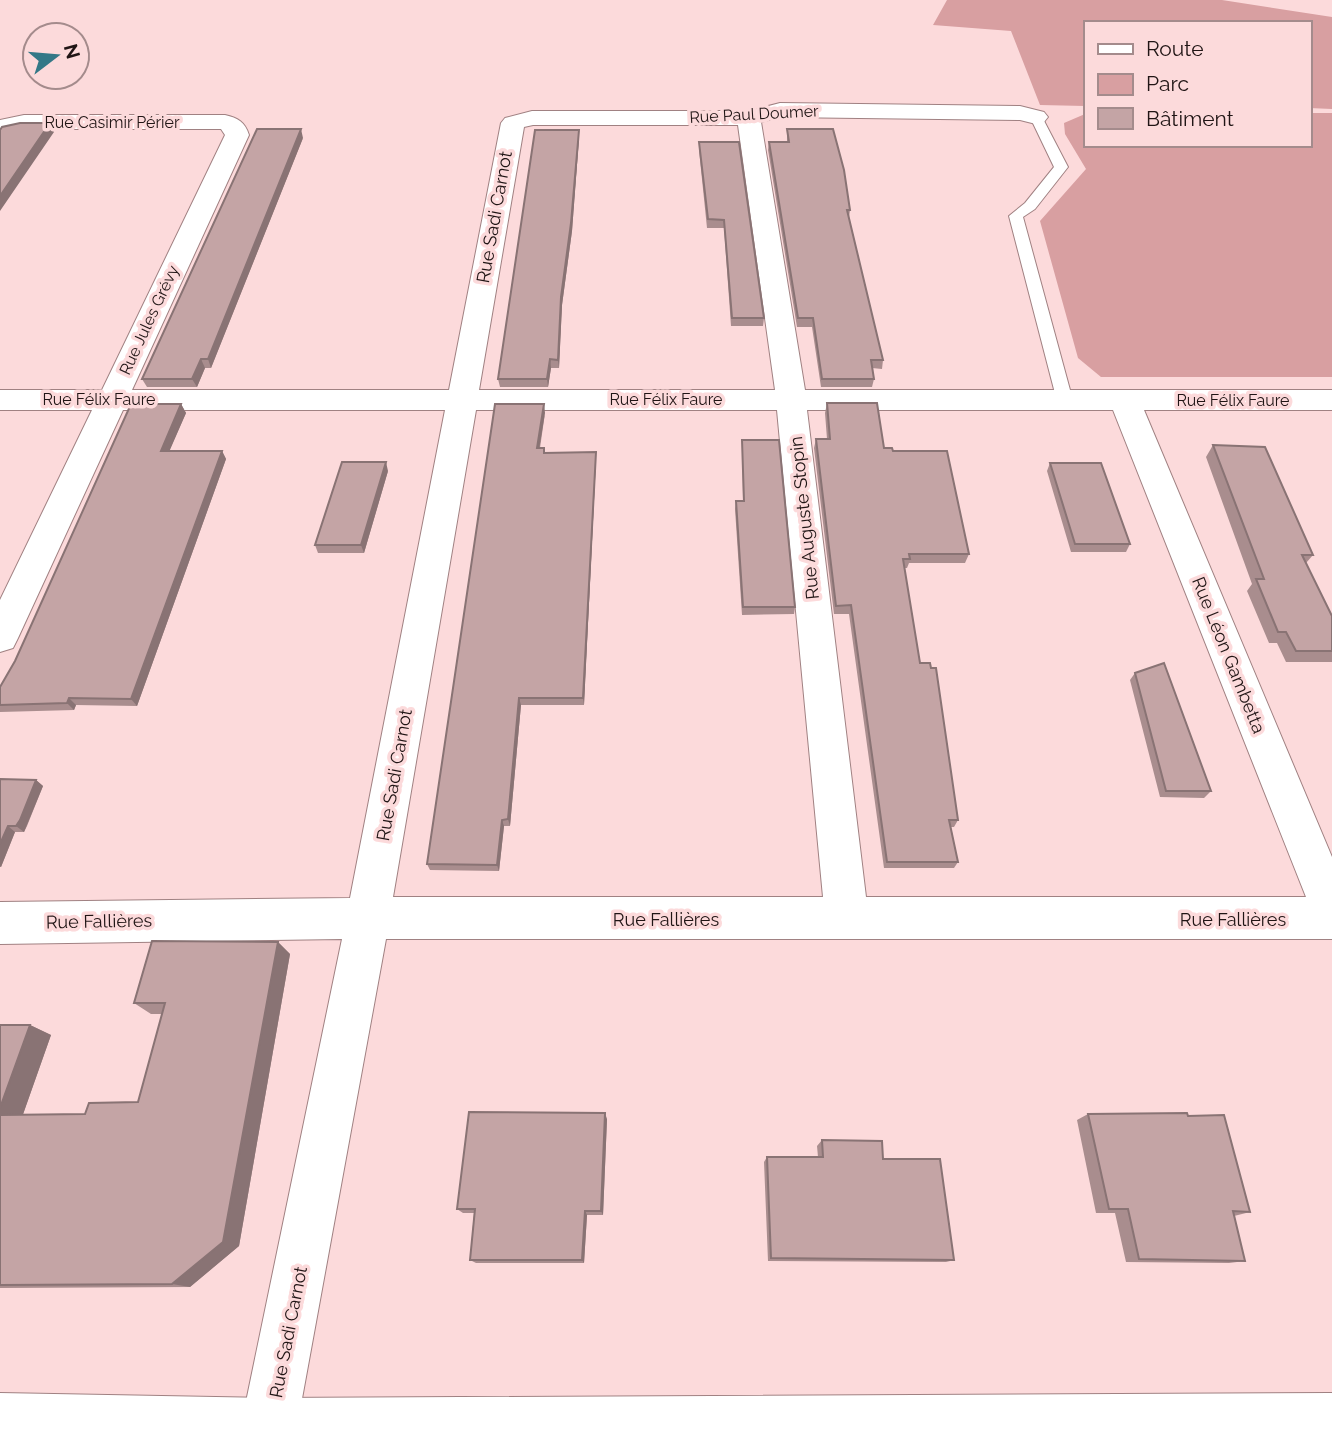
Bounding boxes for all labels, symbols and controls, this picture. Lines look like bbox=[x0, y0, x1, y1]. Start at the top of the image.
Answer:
north arrow bbox=[21, 21, 91, 91]
legend bbox=[1084, 21, 1311, 147]
text: Route bbox=[1146, 36, 1204, 61]
text: N bbox=[60, 41, 85, 61]
text: Parc bbox=[1146, 71, 1189, 96]
street label: Rue Paul Doumer bbox=[689, 101, 820, 127]
text: Bâtiment bbox=[1146, 106, 1234, 131]
street label: Rue Casimir Périer bbox=[44, 113, 180, 132]
street label: Rue Sadi Carnot bbox=[472, 149, 516, 285]
street label: Rue Jules Grévy bbox=[115, 262, 183, 378]
street label: Rue Félix Faure bbox=[43, 390, 155, 409]
street label: Rue Félix Faure bbox=[610, 390, 722, 409]
street label: Rue Félix Faure bbox=[1177, 391, 1289, 410]
street label: Rue Auguste Stopin bbox=[785, 435, 823, 601]
street label: Rue Léon Gambetta bbox=[1188, 574, 1270, 736]
street label: Rue Sadi Carnot bbox=[372, 707, 416, 843]
street label: Rue Fallières bbox=[613, 909, 719, 930]
street label: Rue Fallières bbox=[1180, 909, 1286, 930]
street label: Rue Fallières bbox=[46, 910, 153, 932]
street label: Rue Sadi Carnot bbox=[265, 1264, 311, 1400]

